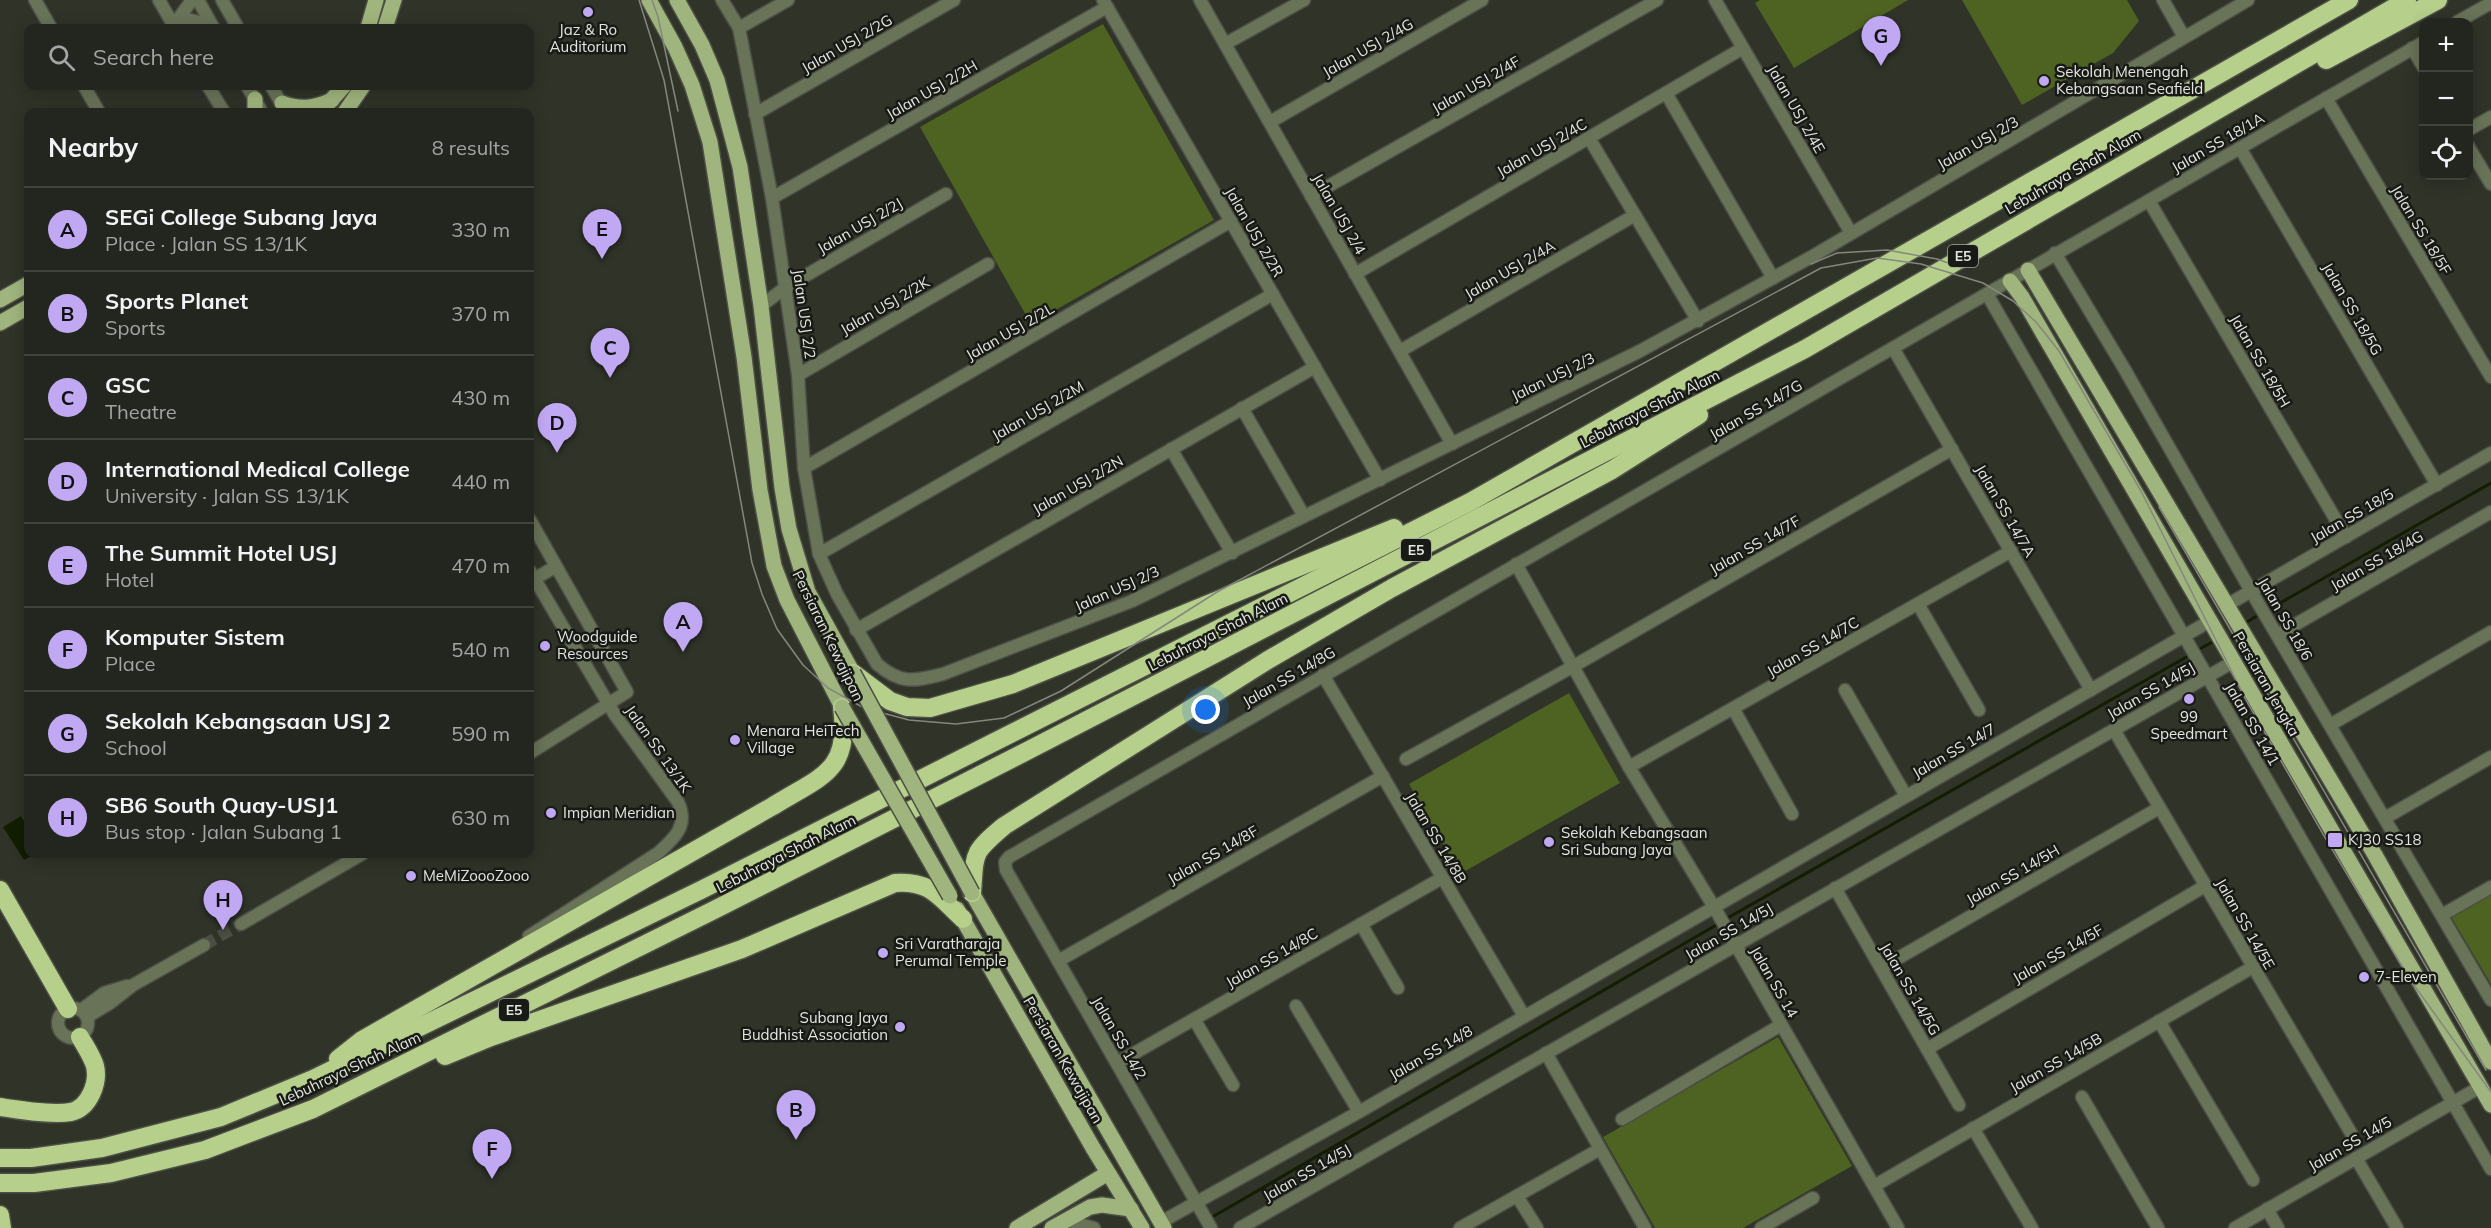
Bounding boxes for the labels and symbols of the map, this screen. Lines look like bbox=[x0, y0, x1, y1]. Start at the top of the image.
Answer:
marker: Jaz & Ro Auditorium bbox=[581, 5, 595, 19]
street label: Jalan USJ 2/2G bbox=[798, 10, 895, 77]
street label: Jalan USJ 2/4G bbox=[1319, 14, 1416, 81]
pin: G bbox=[1862, 16, 1900, 66]
place label: Jaz & Ro Auditorium bbox=[550, 20, 626, 56]
street label: Jalan USJ 2/4F bbox=[1428, 52, 1523, 118]
street label: Jalan USJ 2/2H bbox=[883, 56, 981, 123]
street label: Jalan USJ 2/4E bbox=[1763, 61, 1830, 157]
place label: Sekolah Menengah Kebangsaan Seafield bbox=[2056, 62, 2203, 98]
marker: Sekolah Menengah Kebangsaan Seafield bbox=[2037, 74, 2051, 88]
street label: Jalan SS 18/1A bbox=[2168, 108, 2268, 177]
street label: Jalan USJ 2/3 bbox=[1934, 112, 2022, 173]
street label: Jalan USJ 2/4C bbox=[1493, 114, 1590, 181]
street label: Lebuhraya Shah Alam bbox=[2001, 125, 2144, 218]
street label: Jalan USJ 2/4 bbox=[1309, 170, 1370, 258]
street label: Jalan SS 18/5F bbox=[2387, 181, 2456, 278]
street label: Jalan USJ 2/2R bbox=[1221, 183, 1288, 280]
street label: Jalan USJ 2/2J bbox=[814, 193, 906, 258]
pin: E bbox=[582, 210, 622, 259]
street label: Jalan USJ 2/4A bbox=[1461, 236, 1558, 303]
road number: E5 bbox=[1948, 245, 1978, 267]
street label: Jalan SS 18/5G bbox=[2318, 259, 2387, 359]
street label: Jalan USJ 2/2 bbox=[789, 268, 820, 360]
street label: Jalan USJ 2/2K bbox=[837, 272, 933, 339]
street label: Jalan USJ 2/2L bbox=[962, 299, 1057, 364]
street label: Jalan SS 18/5H bbox=[2226, 311, 2295, 411]
pin: C bbox=[590, 328, 630, 378]
street label: Jalan USJ 2/3 bbox=[1508, 348, 1598, 405]
street label: Lebuhraya Shah Alam bbox=[1577, 365, 1723, 452]
street label: Jalan SS 14/7G bbox=[1706, 375, 1806, 444]
street label: Jalan USJ 2/2M bbox=[988, 376, 1087, 445]
pin: D bbox=[538, 404, 576, 453]
street label: Jalan USJ 2/2N bbox=[1029, 451, 1127, 518]
street label: Jalan SS 14/7A bbox=[1971, 461, 2040, 561]
street label: Jalan SS 18/5 bbox=[2307, 484, 2397, 547]
street label: Jalan SS 14/7F bbox=[1706, 511, 1803, 578]
street label: Jalan SS 18/4G bbox=[2327, 526, 2427, 595]
road number: E5 bbox=[1401, 539, 1431, 561]
street label: Jalan USJ 2/3 bbox=[1072, 561, 1162, 616]
street label: Persiaran Kewajipan bbox=[789, 567, 868, 704]
street label: Jalan SS 18/6 bbox=[2254, 574, 2317, 664]
street label: Lebuhraya Shah Alam bbox=[1145, 588, 1291, 675]
pin: A bbox=[664, 602, 702, 652]
street label: Jalan SS 14/7C bbox=[1763, 612, 1862, 681]
place label: Woodguide Resources bbox=[557, 627, 637, 663]
street label: Persiaran Jengka bbox=[2229, 628, 2304, 739]
marker: Woodguide Resources bbox=[538, 639, 552, 653]
street label: Jalan SS 14/8G bbox=[1239, 642, 1339, 711]
street label: Jalan SS 14/5J bbox=[2104, 658, 2198, 723]
street label: Jalan SS 14/1 bbox=[2221, 679, 2284, 769]
marker: 99 Speedmart bbox=[2182, 692, 2196, 706]
your location bbox=[1191, 695, 1220, 724]
street label: Jalan SS 13/1K bbox=[621, 701, 696, 797]
place label: 99 Speedmart bbox=[2151, 707, 2227, 743]
street label: Jalan SS 14/7 bbox=[1909, 719, 1999, 782]
place label: Menara HeiTech Village bbox=[747, 721, 860, 757]
marker: Menara HeiTech Village bbox=[728, 733, 742, 747]
street label: Jalan SS 14/8B bbox=[1402, 789, 1471, 887]
place label: Impian Meridian bbox=[563, 803, 675, 822]
marker: Impian Meridian bbox=[544, 806, 558, 820]
street label: Lebuhraya Shah Alam bbox=[713, 810, 859, 897]
street label: Jalan SS 14/8F bbox=[1164, 821, 1261, 888]
place label: Sekolah Kebangsaan Sri Subang Jaya bbox=[1561, 823, 1707, 859]
place label: KJ30 SS18 bbox=[2348, 830, 2422, 849]
marker: KJ30 SS18 bbox=[2326, 831, 2344, 849]
marker: Sekolah Kebangsaan Sri Subang Jaya bbox=[1542, 835, 1556, 849]
street label: Jalan SS 14/5H bbox=[1963, 840, 2063, 909]
place label: MeMiZoooZooo bbox=[423, 866, 529, 885]
marker: MeMiZoooZooo bbox=[404, 869, 418, 883]
street label: Jalan SS 14/5E bbox=[2212, 875, 2279, 973]
pin: H bbox=[204, 880, 242, 930]
street label: Jalan SS 14/5J bbox=[1682, 899, 1776, 964]
street label: Jalan SS 14/5F bbox=[2009, 920, 2106, 987]
street label: Jalan SS 14/8C bbox=[1222, 923, 1321, 992]
place label: Sri Varatharaja Perumal Temple bbox=[895, 934, 1006, 970]
street label: Jalan SS 14/5G bbox=[1876, 939, 1945, 1039]
street label: Jalan SS 14 bbox=[1746, 942, 1803, 1021]
marker: Sri Varatharaja Perumal Temple bbox=[876, 946, 890, 960]
place label: 7-Eleven bbox=[2376, 967, 2437, 986]
marker: 7-Eleven bbox=[2357, 970, 2371, 984]
street label: Persiaran Kewajipan bbox=[1019, 993, 1107, 1127]
street label: Jalan SS 14/2 bbox=[1088, 993, 1151, 1083]
road number: E5 bbox=[499, 999, 529, 1021]
place label: Subang Jaya Buddhist Association bbox=[742, 1008, 888, 1044]
marker: Subang Jaya Buddhist Association bbox=[893, 1020, 907, 1034]
street label: Jalan SS 14/8 bbox=[1386, 1021, 1476, 1084]
street label: Lebuhraya Shah Alam bbox=[276, 1027, 424, 1110]
street label: Jalan SS 14/5B bbox=[2006, 1029, 2105, 1097]
pin: B bbox=[776, 1090, 816, 1140]
street label: Jalan SS 14/5 bbox=[2305, 1112, 2395, 1175]
pin: F bbox=[472, 1130, 512, 1179]
street label: Jalan SS 14/5J bbox=[1260, 1140, 1354, 1205]

